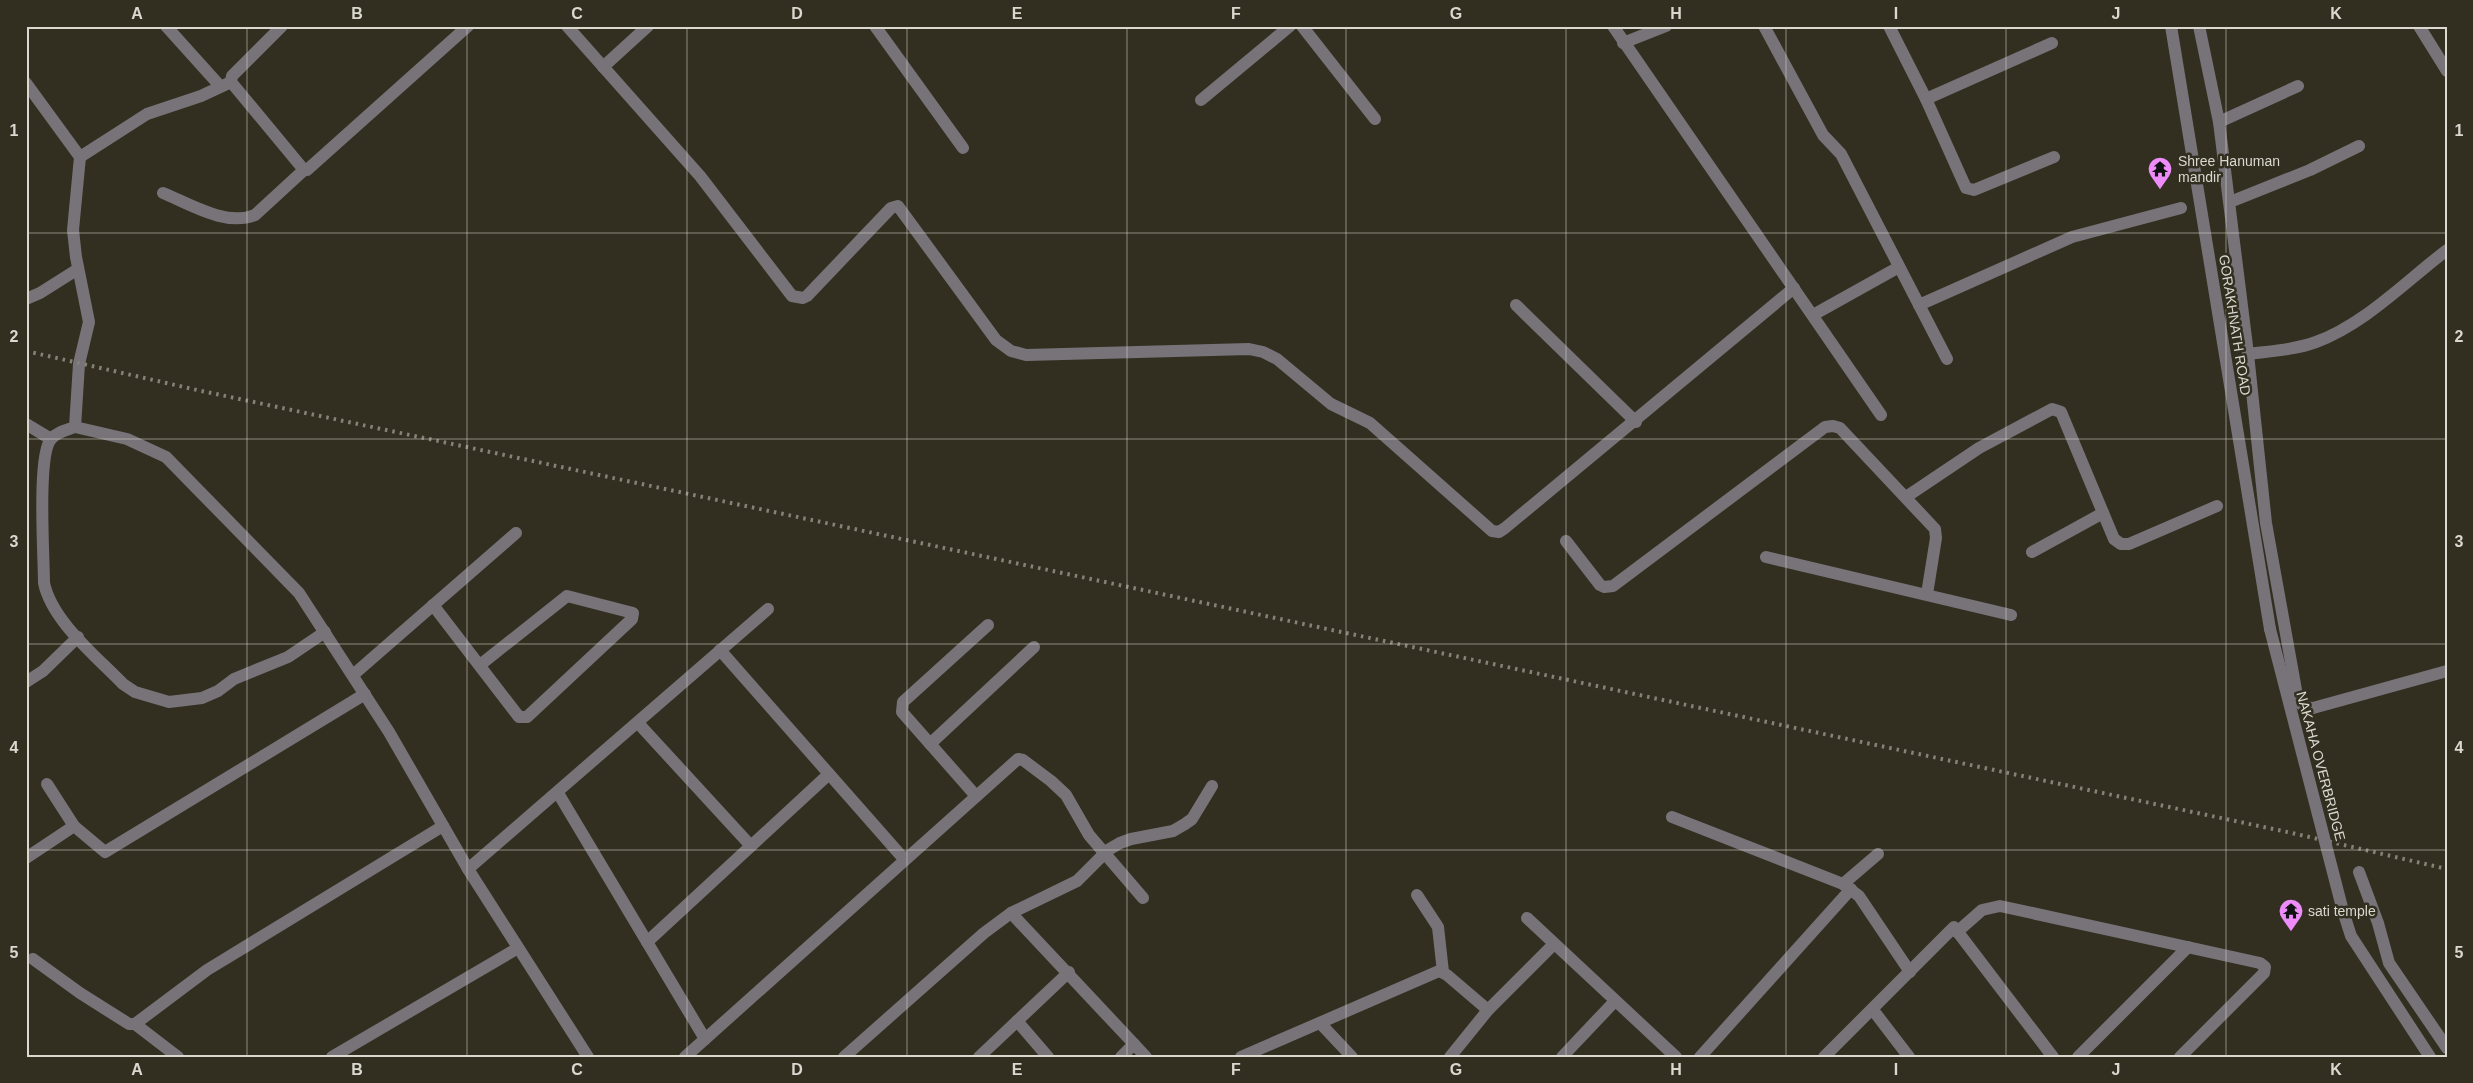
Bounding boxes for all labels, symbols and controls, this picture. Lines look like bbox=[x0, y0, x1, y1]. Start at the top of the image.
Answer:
text: A bbox=[131, 5, 143, 22]
text: B bbox=[351, 5, 363, 22]
text: C bbox=[571, 5, 583, 22]
text: D bbox=[791, 5, 803, 22]
text: E bbox=[1012, 5, 1023, 22]
text: F bbox=[1231, 5, 1241, 22]
text: G bbox=[1450, 5, 1462, 22]
text: H bbox=[1670, 5, 1682, 22]
text: I bbox=[1894, 5, 1898, 22]
text: J bbox=[2112, 5, 2120, 22]
text: K bbox=[2330, 5, 2342, 22]
text: 1 bbox=[10, 122, 19, 139]
text: 1 bbox=[2455, 122, 2464, 139]
place label: Shree Hanuman mandir bbox=[2178, 153, 2280, 185]
temple icon: Shree Hanuman mandir bbox=[2147, 156, 2173, 190]
street label: GORAKHNATH ROAD bbox=[2216, 254, 2254, 396]
text: 2 bbox=[10, 328, 19, 345]
text: 2 bbox=[2455, 328, 2464, 345]
text: 3 bbox=[10, 533, 19, 550]
text: 3 bbox=[2455, 533, 2464, 550]
street label: NAKAHA OVERBRIDGE bbox=[2293, 690, 2349, 842]
text: 4 bbox=[10, 739, 19, 756]
text: 4 bbox=[2455, 739, 2464, 756]
temple icon: sati temple bbox=[2278, 898, 2304, 932]
place label: sati temple bbox=[2308, 903, 2376, 919]
text: 5 bbox=[10, 944, 19, 961]
text: 5 bbox=[2455, 944, 2464, 961]
text: A bbox=[131, 1061, 143, 1078]
text: B bbox=[351, 1061, 363, 1078]
text: C bbox=[571, 1061, 583, 1078]
text: D bbox=[791, 1061, 803, 1078]
text: E bbox=[1012, 1061, 1023, 1078]
text: F bbox=[1231, 1061, 1241, 1078]
text: G bbox=[1450, 1061, 1462, 1078]
text: H bbox=[1670, 1061, 1682, 1078]
text: I bbox=[1894, 1061, 1898, 1078]
text: J bbox=[2112, 1061, 2120, 1078]
text: K bbox=[2330, 1061, 2342, 1078]

